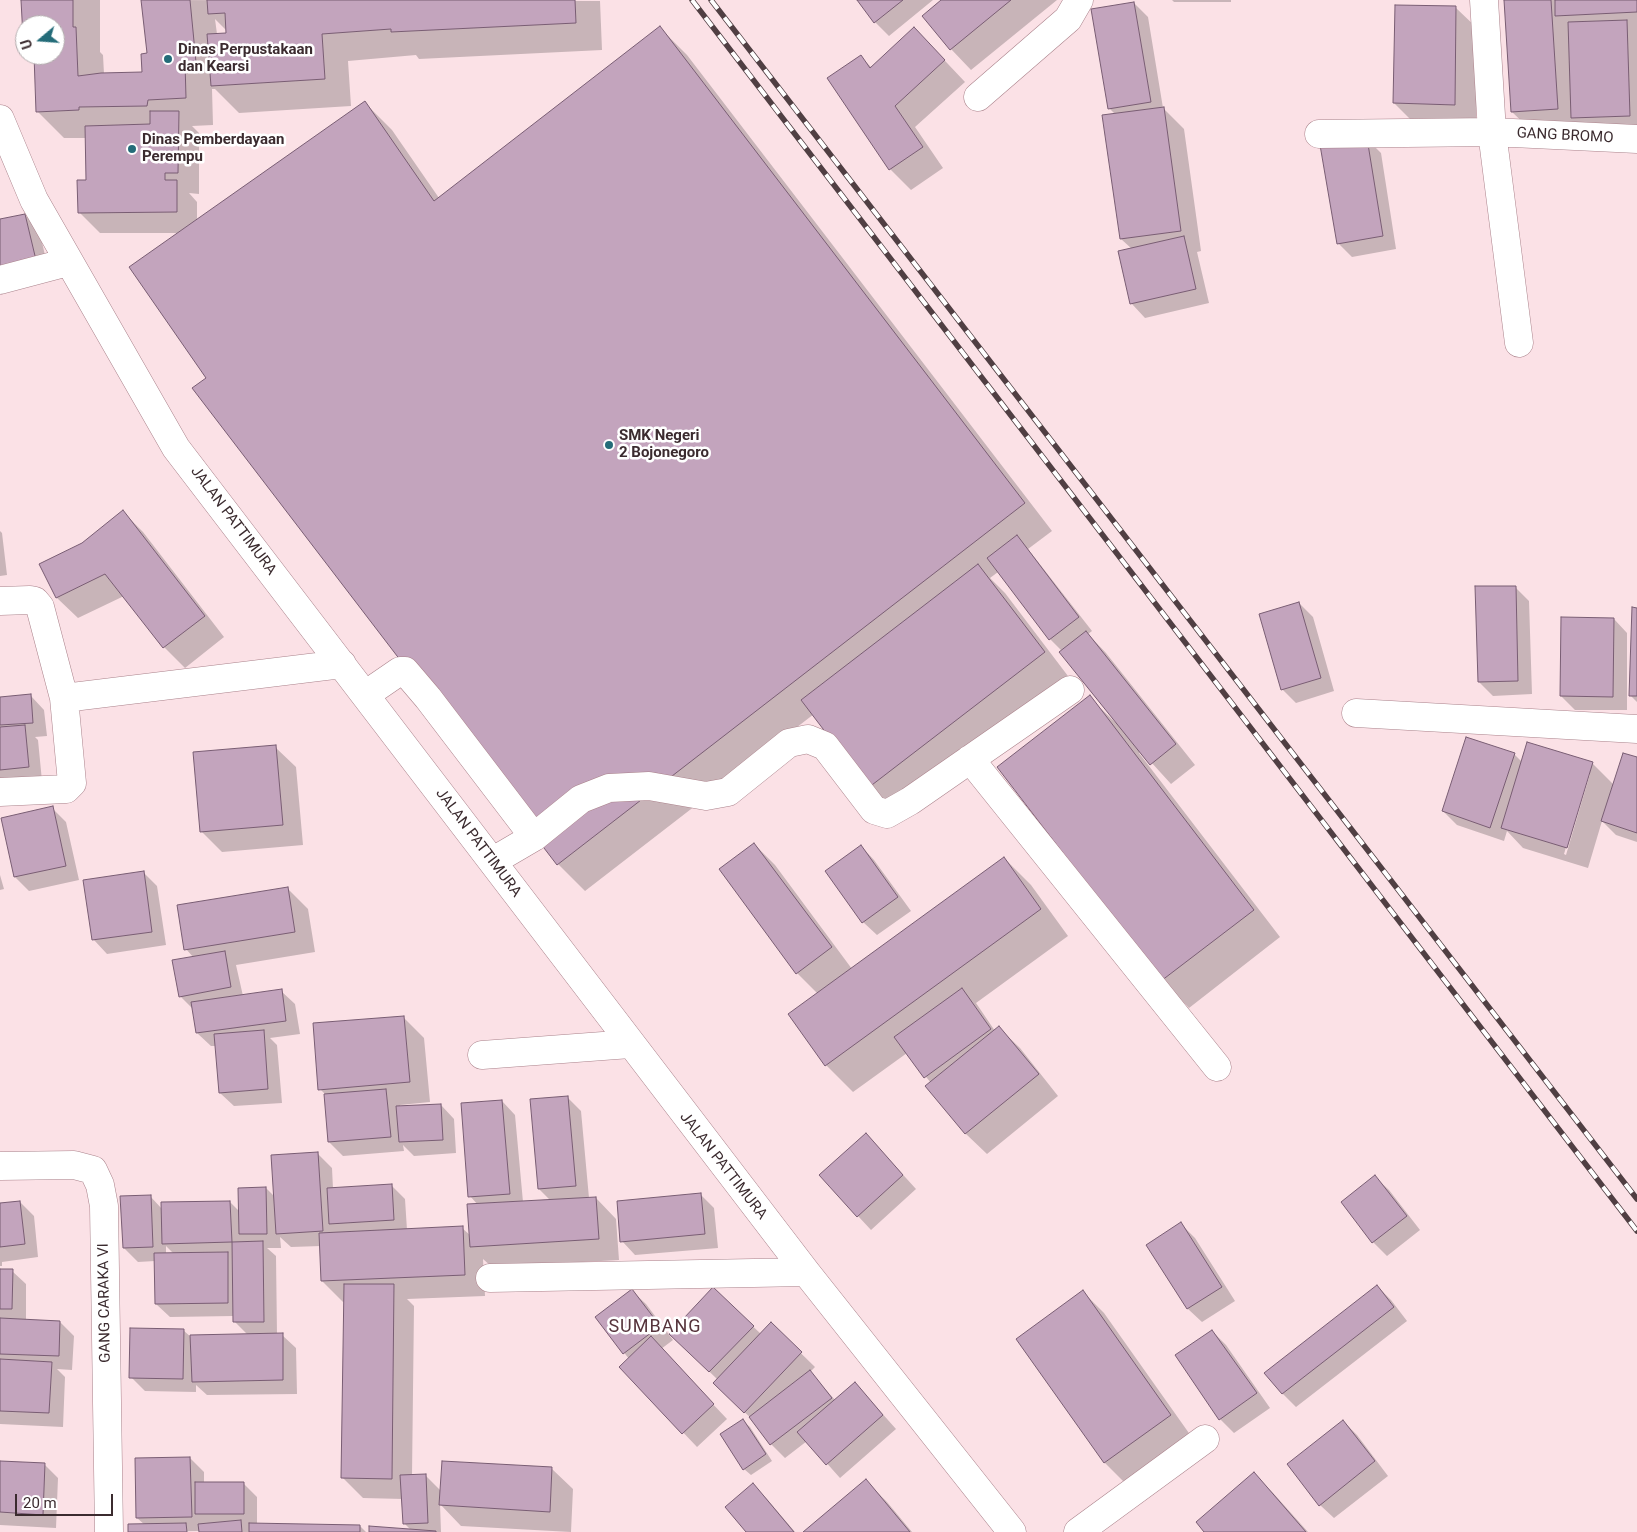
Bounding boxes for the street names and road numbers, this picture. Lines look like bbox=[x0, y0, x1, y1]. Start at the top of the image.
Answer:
street label: GANG BROMO bbox=[1516, 124, 1614, 148]
street label: JALAN PATTIMURA bbox=[186, 463, 280, 579]
street label: JALAN PATTIMURA bbox=[431, 785, 525, 901]
street label: JALAN PATTIMURA bbox=[675, 1109, 771, 1223]
street label: GANG CARAKA VI bbox=[95, 1243, 115, 1363]

